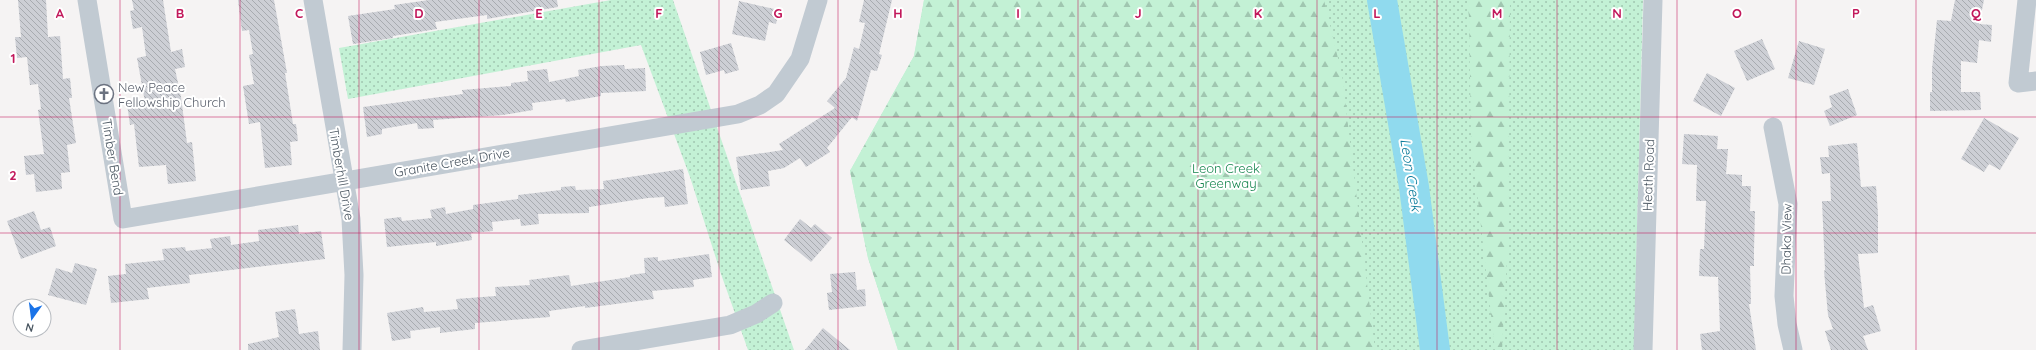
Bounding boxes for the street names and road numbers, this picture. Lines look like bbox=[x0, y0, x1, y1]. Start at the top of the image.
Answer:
street label: Timber Bend bbox=[99, 117, 127, 197]
street label: Timberhill Drive bbox=[326, 126, 358, 222]
street label: Heath Road bbox=[1639, 139, 1657, 211]
street label: Granite Creek Drive bbox=[393, 144, 511, 180]
street label: Dhaka View bbox=[1777, 203, 1795, 275]

